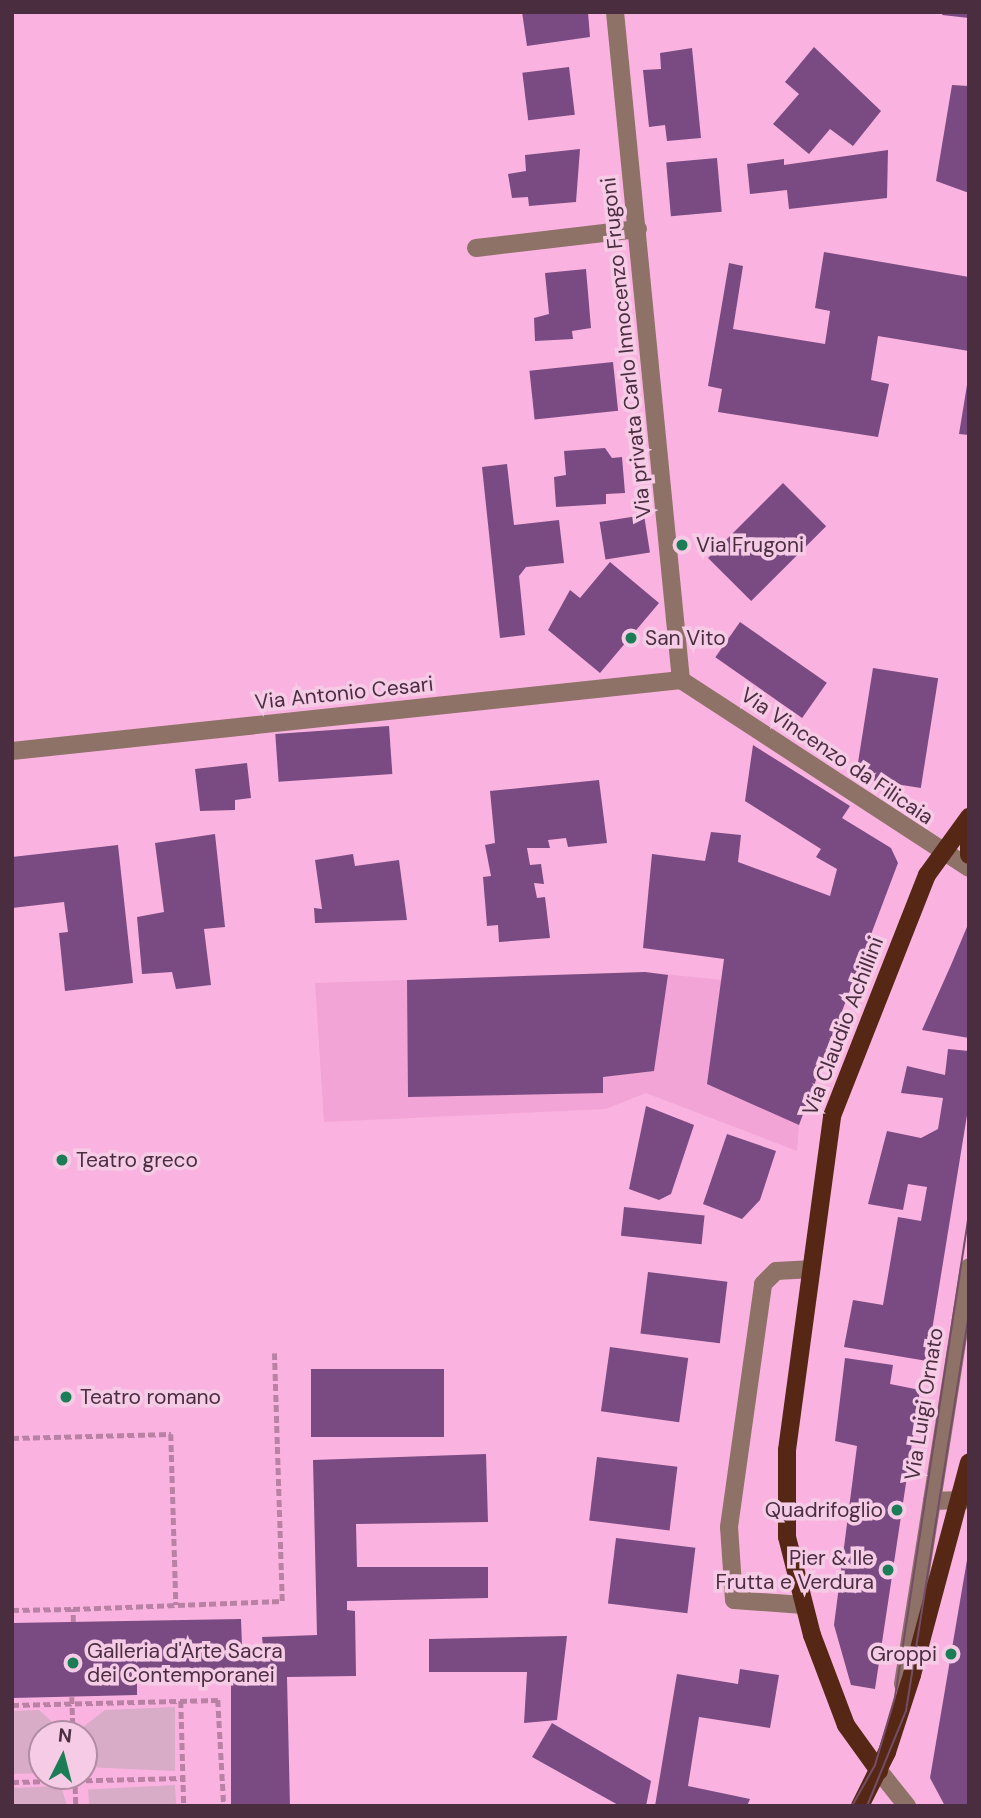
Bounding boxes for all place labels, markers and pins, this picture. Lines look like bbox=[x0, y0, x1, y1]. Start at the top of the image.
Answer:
place label: Via Frugoni bbox=[696, 532, 804, 558]
marker: Via Frugoni bbox=[674, 537, 690, 553]
place label: San Vito bbox=[645, 625, 726, 651]
marker: San Vito bbox=[623, 630, 639, 646]
place label: Teatro greco bbox=[76, 1147, 198, 1173]
marker: Teatro greco bbox=[54, 1152, 70, 1168]
place label: Teatro romano bbox=[80, 1384, 221, 1410]
marker: Teatro romano bbox=[58, 1389, 74, 1405]
place label: Quadrifoglio bbox=[765, 1497, 883, 1523]
marker: Quadrifoglio bbox=[889, 1502, 905, 1518]
place label: Pier & Ile Frutta e Verdura bbox=[716, 1545, 874, 1595]
marker: Pier & Ile Frutta e Verdura bbox=[880, 1562, 896, 1578]
place label: Galleria d'Arte Sacra dei Contemporanei bbox=[87, 1638, 283, 1688]
place label: Groppi bbox=[870, 1641, 937, 1667]
marker: Groppi bbox=[943, 1646, 959, 1662]
marker: Galleria d'Arte Sacra dei Contemporanei bbox=[65, 1655, 81, 1671]

